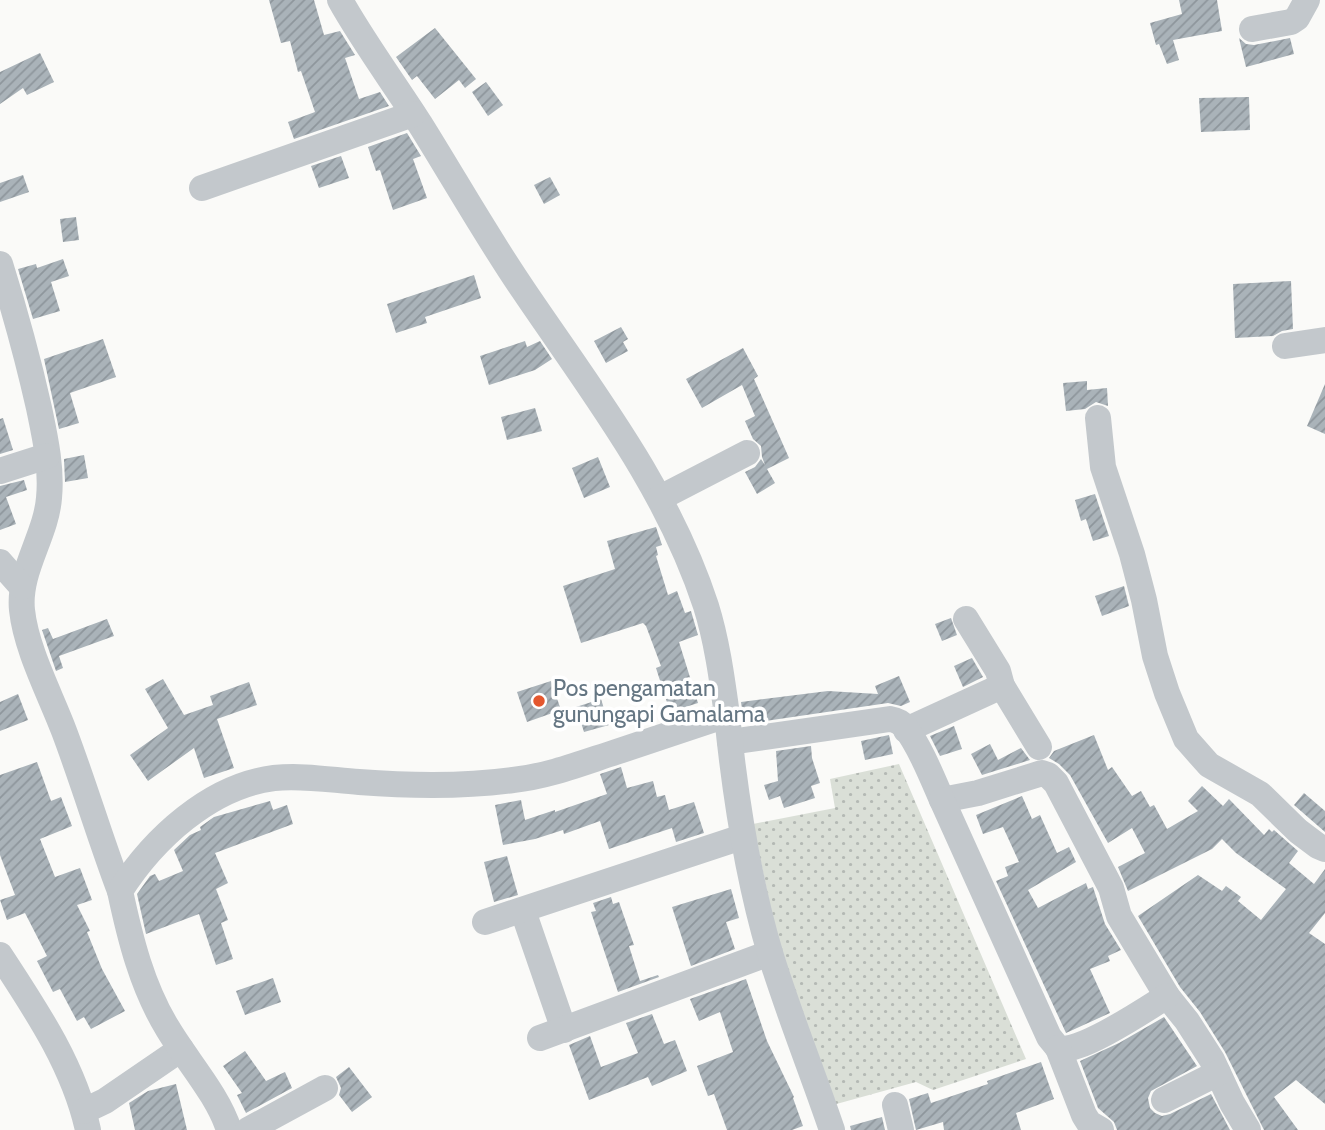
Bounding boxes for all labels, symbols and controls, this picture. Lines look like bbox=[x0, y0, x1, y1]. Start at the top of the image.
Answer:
place label: Pos pengamatan gunungapi Gamalama bbox=[553, 674, 765, 728]
marker: Pos pengamatan gunungapi Gamalama bbox=[531, 693, 547, 709]

